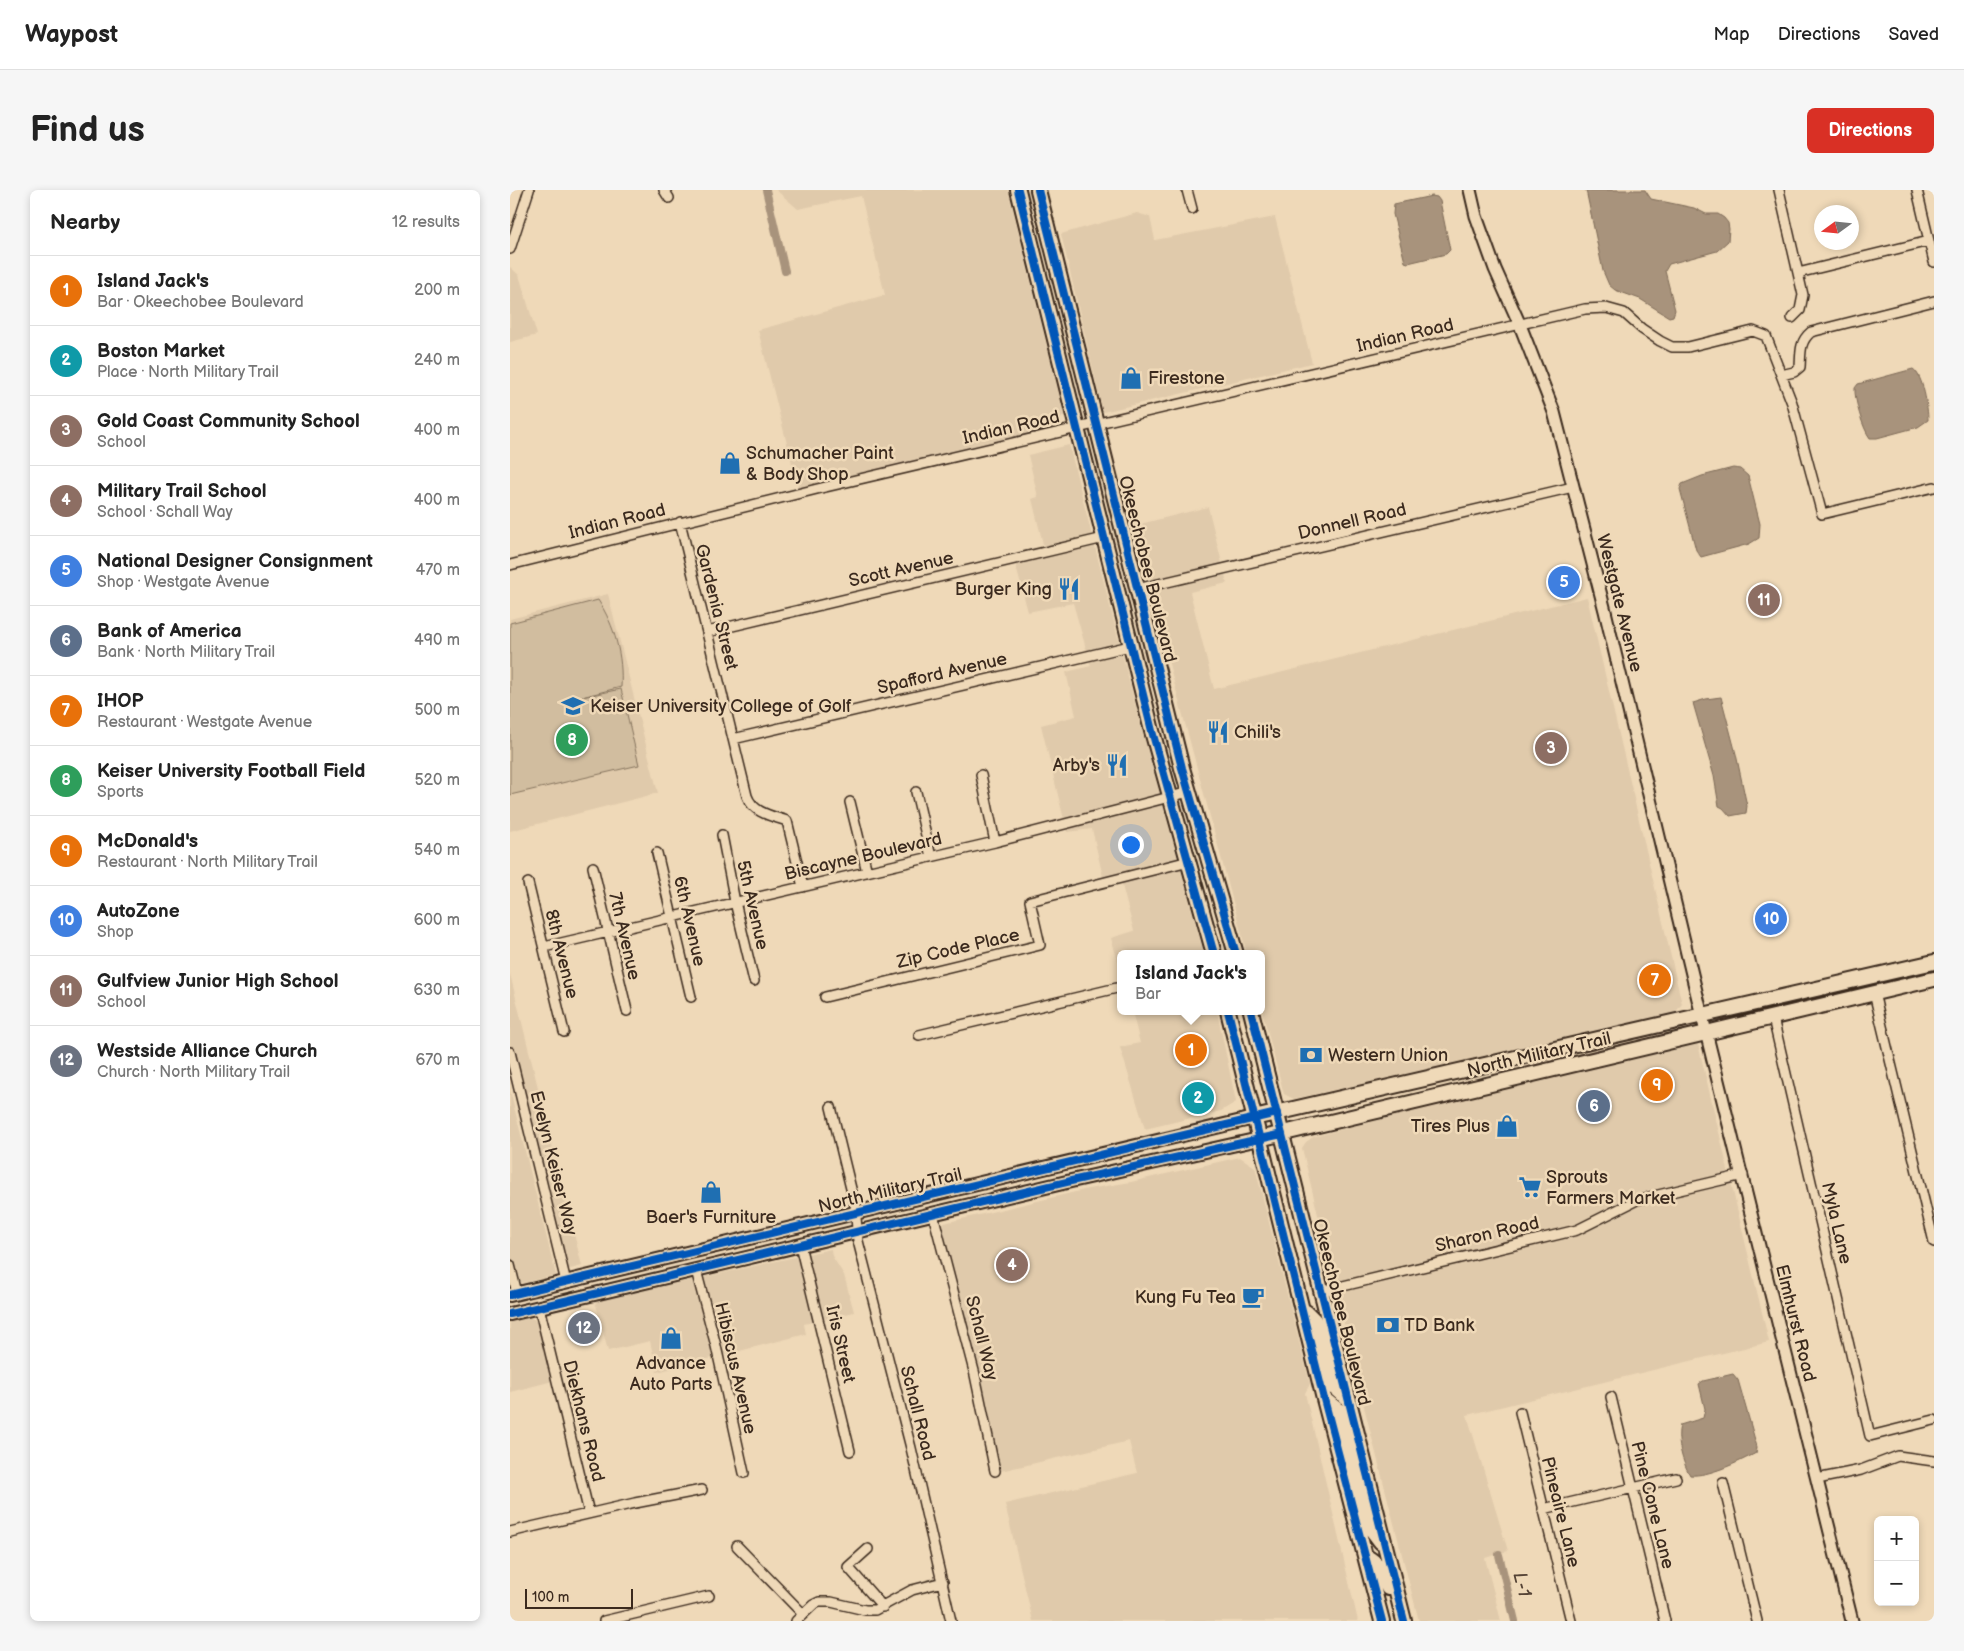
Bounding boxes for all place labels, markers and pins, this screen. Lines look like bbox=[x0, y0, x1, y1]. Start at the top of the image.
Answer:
shop icon: Firestone bbox=[1118, 365, 1144, 391]
place label: Firestone bbox=[1148, 368, 1225, 389]
place label: Schumacher Paint & Body Shop bbox=[746, 443, 894, 485]
shop icon: Schumacher Paint & Body Shop bbox=[717, 450, 743, 476]
pin: 5 bbox=[1548, 563, 1580, 601]
restaurant icon: Burger King bbox=[1056, 576, 1082, 602]
place label: Burger King bbox=[955, 579, 1052, 600]
pin: 11 bbox=[1748, 581, 1780, 619]
school or university icon: Keiser University College of Golf bbox=[560, 693, 586, 719]
place label: Keiser University College of Golf bbox=[590, 696, 852, 717]
restaurant icon: Chili's bbox=[1205, 719, 1231, 745]
pin: 8 bbox=[556, 721, 588, 759]
place label: Chili's bbox=[1234, 722, 1281, 743]
pin: 3 bbox=[1535, 729, 1567, 767]
restaurant icon: Arby's bbox=[1104, 752, 1130, 778]
place label: Arby's bbox=[1053, 755, 1100, 776]
pin: 10 bbox=[1755, 900, 1787, 938]
pin: 7 bbox=[1639, 961, 1671, 999]
pin: 1 bbox=[1175, 1031, 1207, 1069]
bank icon: Western Union bbox=[1298, 1042, 1324, 1068]
place label: Western Union bbox=[1328, 1045, 1448, 1066]
pin: 9 bbox=[1641, 1066, 1673, 1104]
pin: 2 bbox=[1182, 1079, 1214, 1117]
pin: 6 bbox=[1578, 1087, 1610, 1125]
shop icon: Tires Plus bbox=[1494, 1113, 1520, 1139]
place label: Tires Plus bbox=[1411, 1116, 1490, 1137]
place label: Sprouts Farmers Market bbox=[1546, 1167, 1676, 1209]
supermarket icon: Sprouts Farmers Market bbox=[1517, 1174, 1543, 1200]
shop icon: Baer's Furniture bbox=[698, 1179, 724, 1205]
place label: Baer's Furniture bbox=[646, 1207, 777, 1228]
pin: 4 bbox=[996, 1246, 1028, 1284]
cafe icon: Kung Fu Tea bbox=[1240, 1284, 1266, 1310]
place label: Kung Fu Tea bbox=[1135, 1287, 1236, 1308]
pin: 12 bbox=[568, 1309, 600, 1347]
bank icon: TD Bank bbox=[1375, 1312, 1401, 1338]
place label: TD Bank bbox=[1404, 1315, 1474, 1336]
shop icon: Advance Auto Parts bbox=[658, 1325, 684, 1351]
place label: Advance Auto Parts bbox=[630, 1353, 712, 1395]

